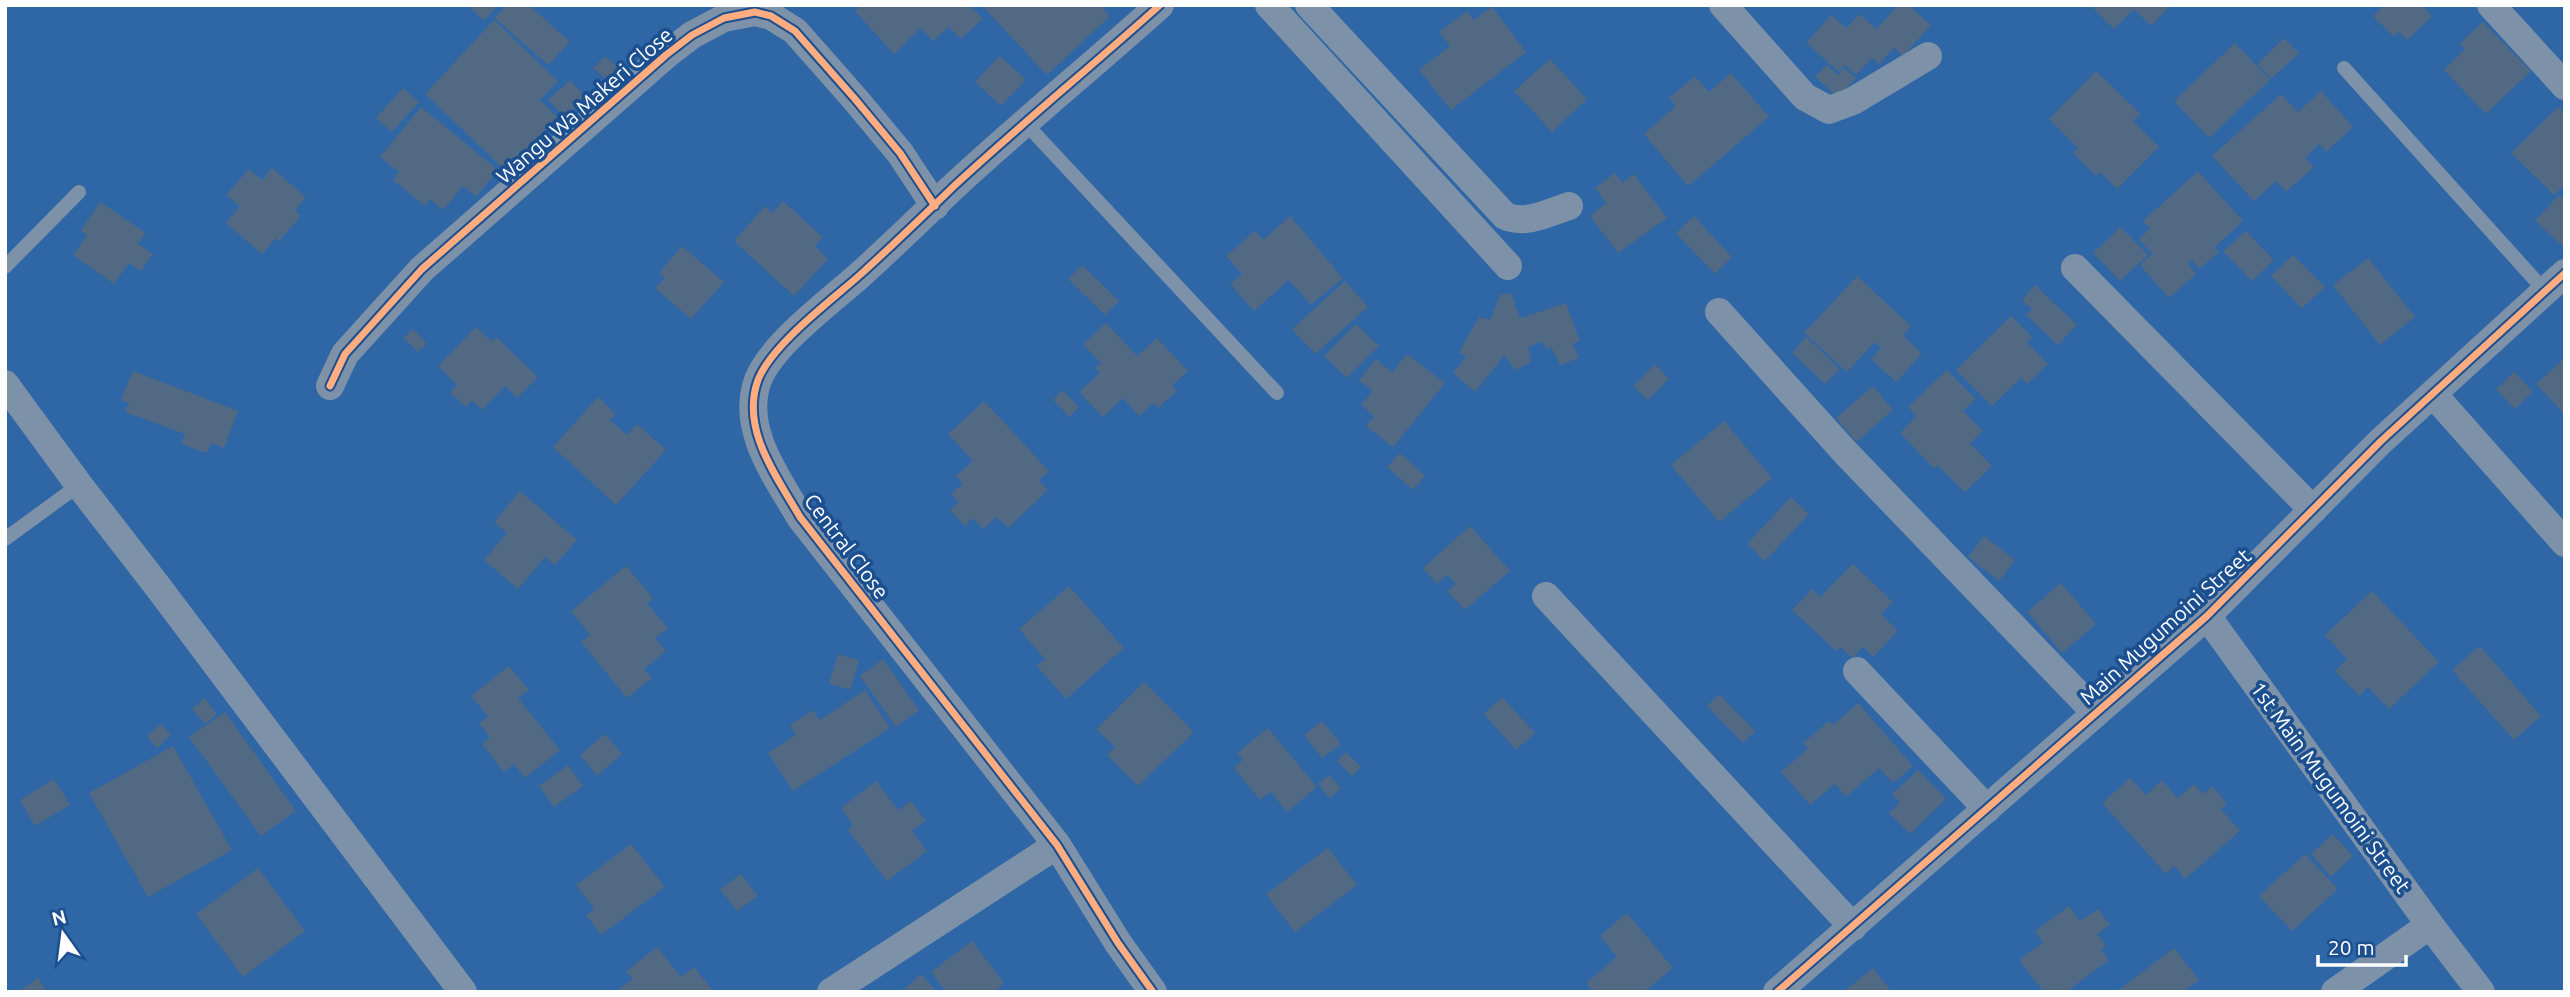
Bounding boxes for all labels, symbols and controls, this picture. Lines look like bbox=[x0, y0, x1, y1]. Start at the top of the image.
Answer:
street label: Wangu Wa Makeri Close bbox=[491, 22, 677, 188]
street label: Central Close bbox=[800, 489, 894, 603]
street label: Main Mugumoini Street bbox=[2075, 543, 2255, 709]
street label: 1st Main Mugumoini Street bbox=[2246, 677, 2416, 897]
north arrow bbox=[28, 899, 98, 969]
text: N bbox=[49, 905, 68, 930]
scale bar bbox=[2318, 923, 2406, 967]
text: 20 m bbox=[2328, 935, 2375, 959]

